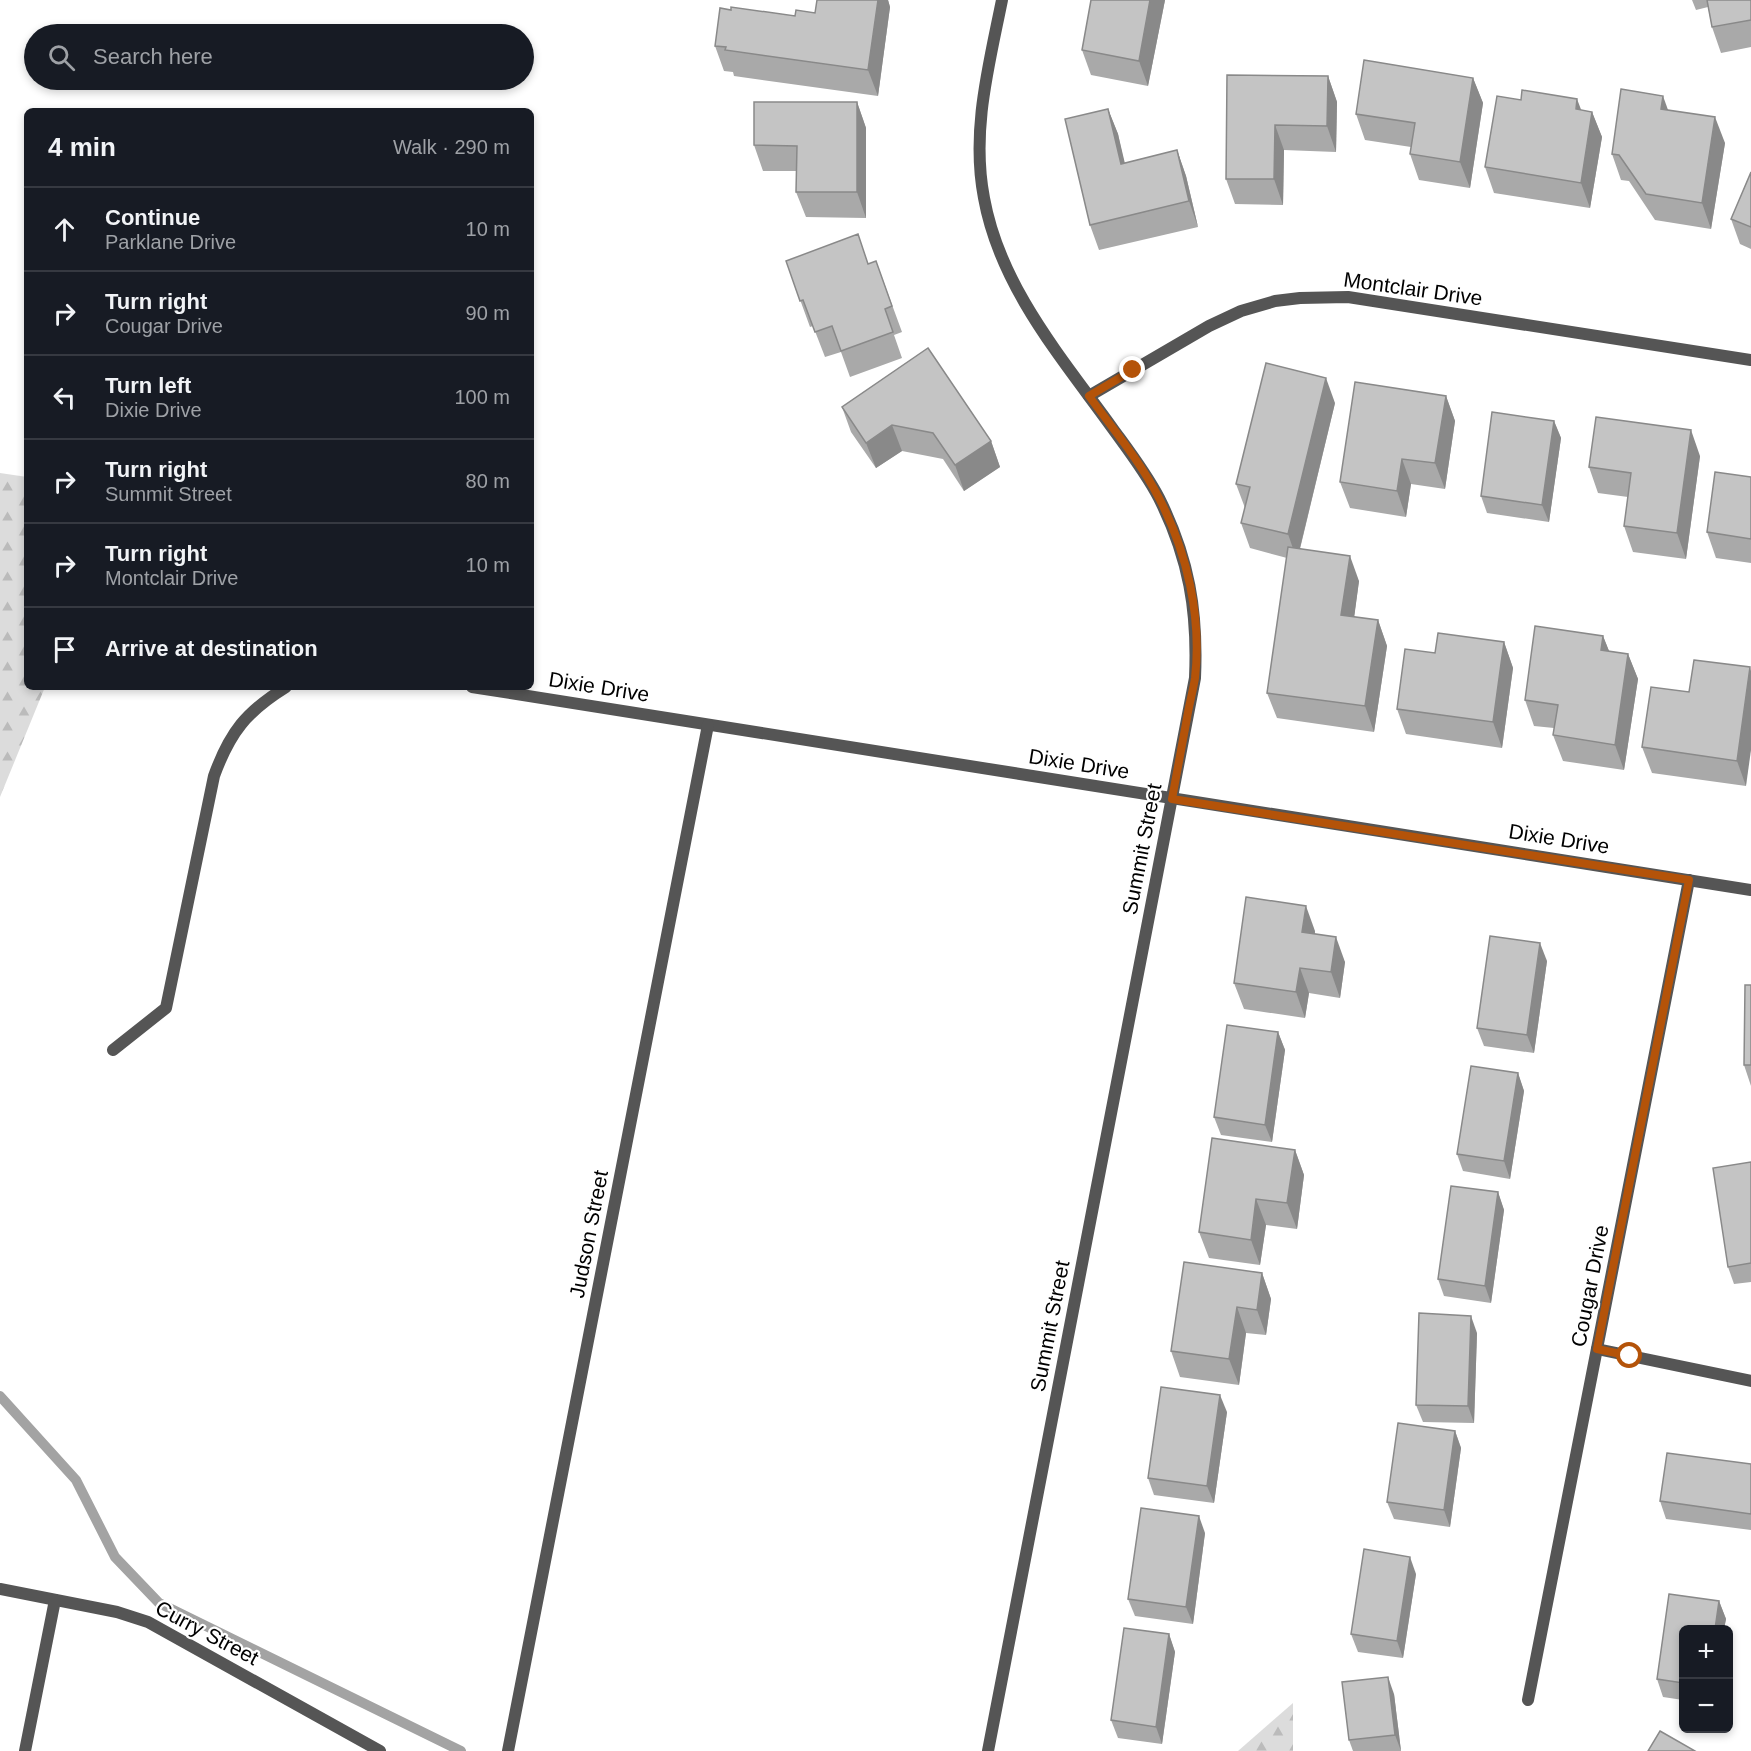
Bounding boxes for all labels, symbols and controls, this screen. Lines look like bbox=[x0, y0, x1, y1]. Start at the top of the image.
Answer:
search box bbox=[24, 24, 534, 90]
icon: search bbox=[45, 41, 78, 74]
text: Search here bbox=[93, 44, 213, 69]
text: 4 min bbox=[48, 132, 116, 162]
text: Walk · 290 m bbox=[393, 136, 510, 158]
text: Continue bbox=[105, 205, 200, 230]
icon: ahead bbox=[48, 213, 81, 246]
text: 10 m bbox=[466, 218, 510, 240]
text: Parklane Drive bbox=[105, 231, 236, 253]
street label: Montclair Drive bbox=[1342, 267, 1484, 310]
text: Turn right bbox=[105, 289, 207, 314]
icon: right bbox=[48, 297, 81, 330]
text: 90 m bbox=[466, 302, 510, 324]
text: Cougar Drive bbox=[105, 315, 223, 337]
route end bbox=[1119, 356, 1145, 382]
text: Turn left bbox=[105, 373, 191, 398]
icon: left bbox=[48, 381, 81, 414]
text: 100 m bbox=[454, 386, 510, 408]
text: Dixie Drive bbox=[105, 399, 202, 421]
text: Turn right bbox=[105, 457, 207, 482]
icon: right bbox=[48, 465, 81, 498]
text: 80 m bbox=[466, 470, 510, 492]
text: Summit Street bbox=[105, 483, 232, 505]
text: Turn right bbox=[105, 541, 207, 566]
icon: right bbox=[48, 549, 81, 582]
text: 10 m bbox=[466, 554, 510, 576]
text: Montclair Drive bbox=[105, 567, 238, 589]
icon: arrive bbox=[48, 633, 81, 666]
text: Arrive at destination bbox=[105, 636, 318, 661]
street label: Dixie Drive bbox=[547, 667, 651, 706]
street label: Dixie Drive bbox=[1027, 744, 1131, 783]
street label: Summit Street bbox=[1118, 781, 1166, 916]
street label: Dixie Drive bbox=[1507, 819, 1611, 858]
street label: Judson Street bbox=[565, 1168, 612, 1300]
street label: Cougar Drive bbox=[1566, 1223, 1613, 1349]
street label: Summit Street bbox=[1026, 1258, 1074, 1393]
route start bbox=[1616, 1342, 1642, 1368]
street label: Curry Street bbox=[152, 1596, 263, 1669]
map controls bbox=[1679, 1625, 1733, 1733]
button: + bbox=[1679, 1625, 1733, 1679]
button: − bbox=[1679, 1679, 1733, 1733]

